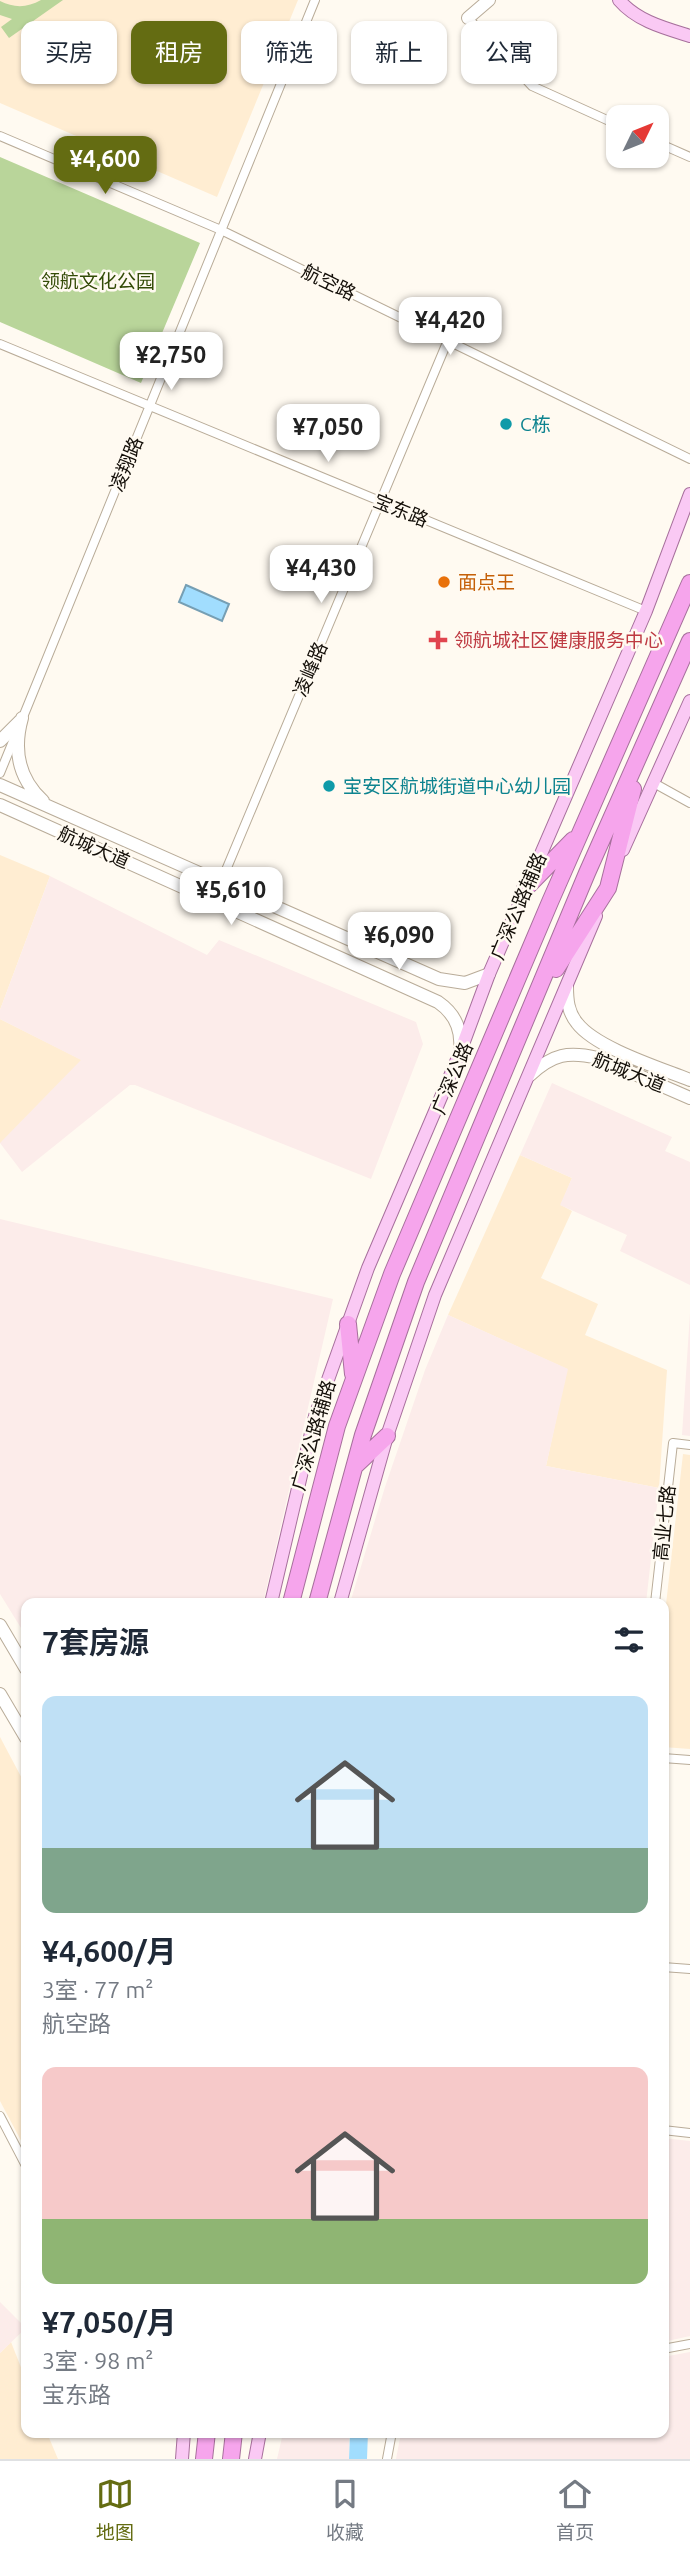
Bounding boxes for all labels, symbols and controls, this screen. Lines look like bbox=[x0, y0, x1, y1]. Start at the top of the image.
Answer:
chip: 买房 bbox=[21, 21, 117, 84]
chip: 租房 bbox=[131, 21, 227, 84]
chip: 筛选 bbox=[241, 21, 337, 84]
chip: 新上 bbox=[351, 21, 447, 84]
chip: 公寓 bbox=[461, 21, 557, 84]
north arrow bbox=[606, 105, 668, 168]
map controls bbox=[606, 105, 669, 168]
pin: ¥4,600 bbox=[48, 136, 162, 196]
text: ¥4,600 bbox=[70, 146, 140, 171]
street label: 航空路 bbox=[299, 260, 359, 304]
park label: 领航文化公园 bbox=[41, 270, 155, 292]
pin: ¥4,420 bbox=[393, 298, 507, 357]
text: ¥4,420 bbox=[415, 307, 485, 332]
pin: ¥2,750 bbox=[114, 332, 228, 392]
text: ¥2,750 bbox=[136, 342, 206, 367]
pin: ¥7,050 bbox=[271, 405, 385, 464]
place label: C栋 bbox=[520, 413, 551, 435]
text: ¥7,050 bbox=[293, 414, 363, 439]
marker: C栋 bbox=[498, 416, 514, 432]
street label: 凌翔路 bbox=[105, 433, 147, 495]
street label: 宝东路 bbox=[370, 489, 432, 531]
pin: ¥4,430 bbox=[264, 546, 378, 605]
text: ¥4,430 bbox=[286, 555, 356, 580]
place label: 面点王 bbox=[458, 571, 515, 593]
marker: 面点王 bbox=[436, 574, 452, 590]
place label: 领航城社区健康服务中心 bbox=[454, 629, 663, 651]
marker: 领航城社区健康服务中心 bbox=[428, 630, 448, 650]
street label: 凌峰路 bbox=[289, 638, 331, 700]
place label: 宝安区航城街道中心幼儿园 bbox=[343, 775, 571, 797]
marker: 宝安区航城街道中心幼儿园 bbox=[321, 778, 337, 794]
street label: 航城大道 bbox=[55, 821, 133, 873]
street label: 广深公路辅路 bbox=[486, 849, 550, 963]
pin: ¥5,610 bbox=[174, 867, 288, 927]
text: ¥5,610 bbox=[196, 877, 266, 902]
pin: ¥6,090 bbox=[342, 912, 456, 972]
text: ¥6,090 bbox=[364, 922, 434, 947]
street label: 广深公路 bbox=[427, 1039, 477, 1117]
street label: 航城大道 bbox=[590, 1048, 668, 1096]
street label: 广深公路辅路 bbox=[287, 1377, 339, 1493]
street label: 高业七路 bbox=[649, 1484, 679, 1562]
icon: filters bbox=[610, 1621, 648, 1659]
text: 7套房源 bbox=[42, 1625, 149, 1659]
icon: home bbox=[282, 1742, 408, 1868]
text: ¥4,600/月 bbox=[42, 1934, 177, 1968]
text: 3室 · 77 m² bbox=[42, 1977, 153, 2002]
text: 航空路 bbox=[42, 2011, 111, 2036]
icon: home bbox=[282, 2113, 408, 2239]
text: ¥7,050/月 bbox=[42, 2305, 177, 2339]
text: 3室 · 98 m² bbox=[42, 2348, 153, 2373]
text: 宝东路 bbox=[42, 2382, 111, 2407]
tab: 地图 bbox=[96, 2475, 134, 2544]
tab: 收藏 bbox=[326, 2475, 364, 2544]
tab: 首页 bbox=[556, 2475, 594, 2544]

